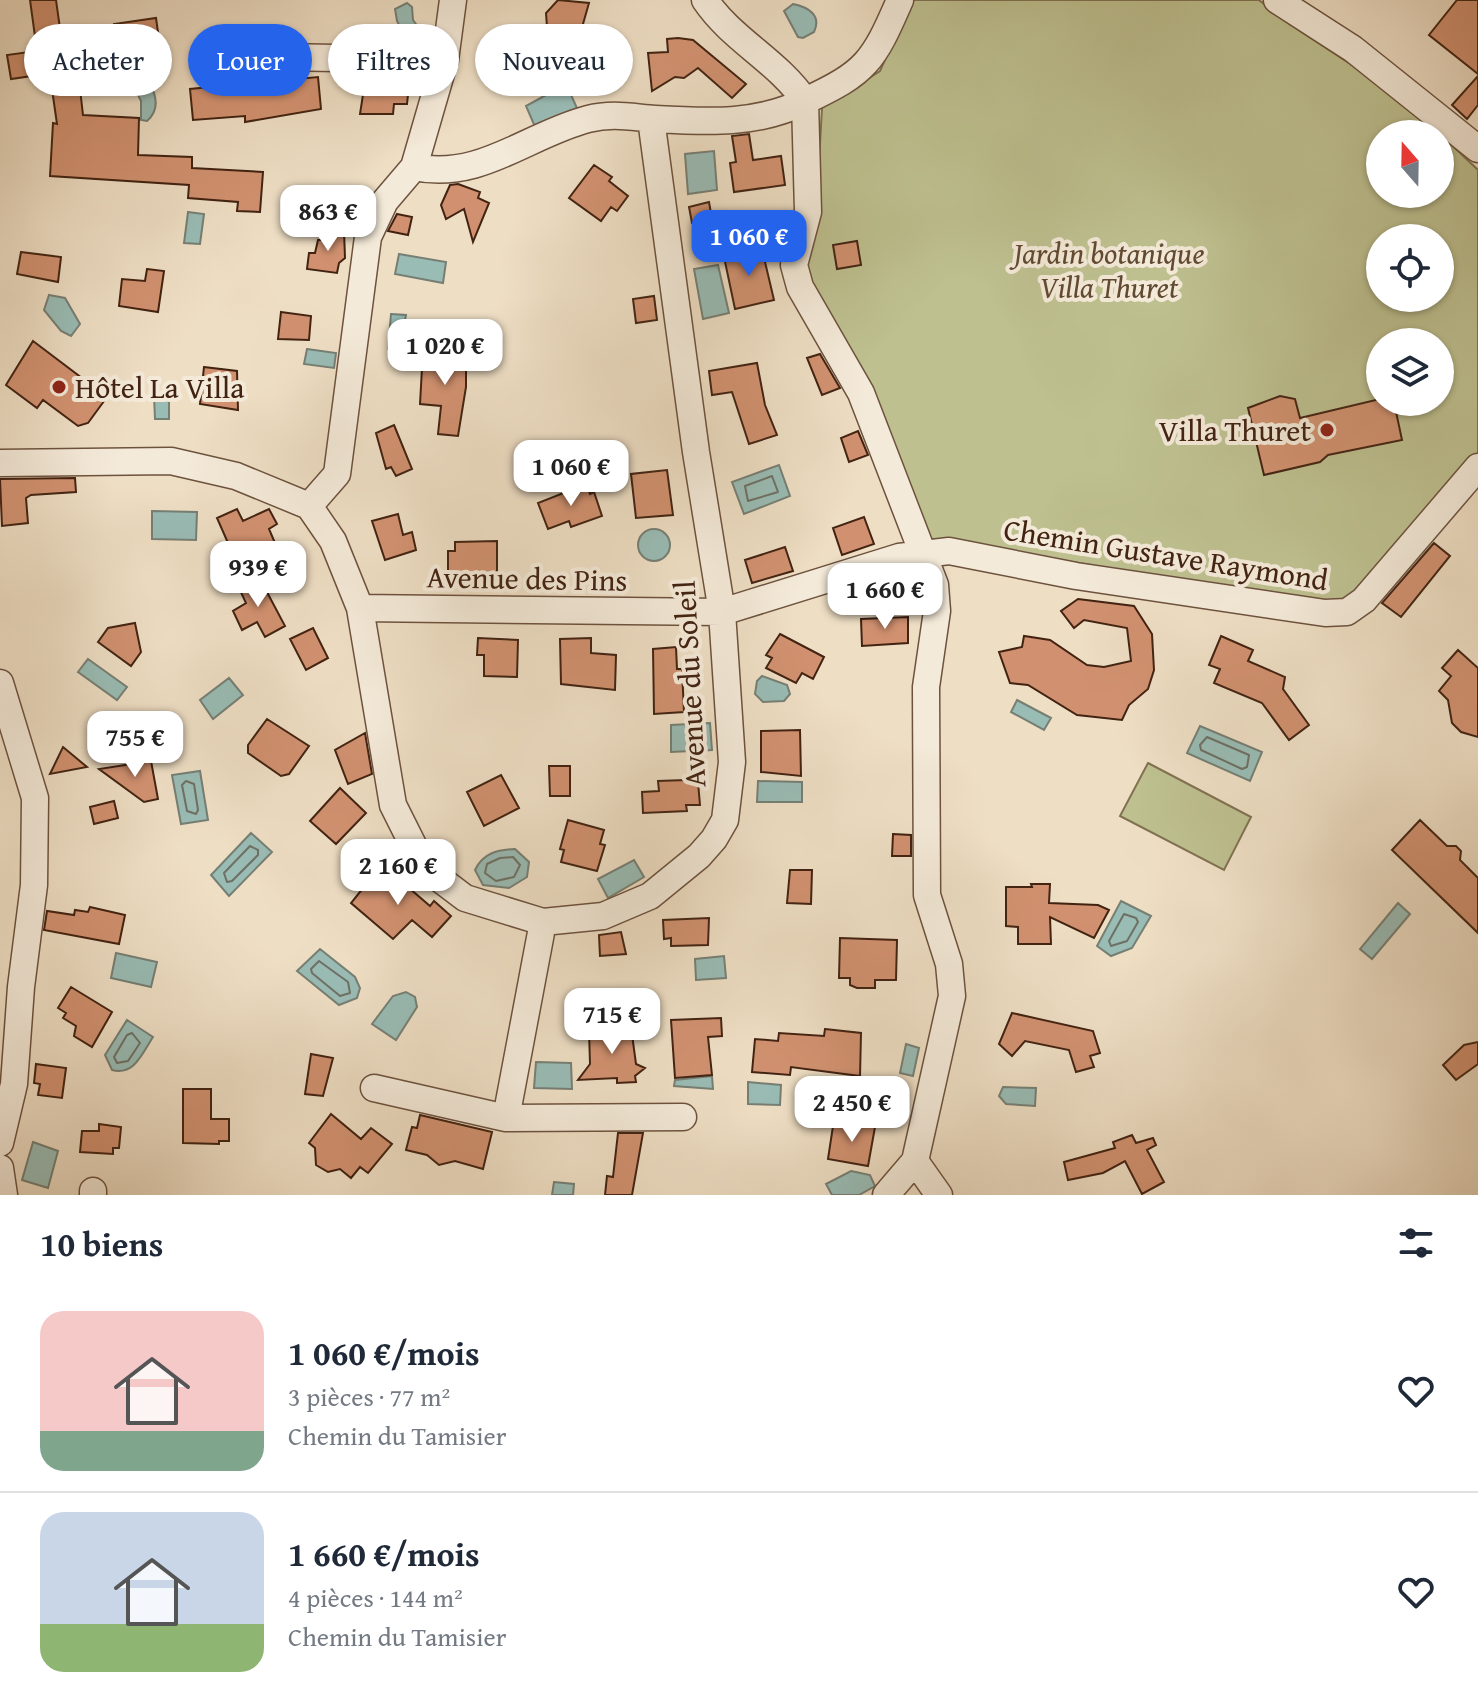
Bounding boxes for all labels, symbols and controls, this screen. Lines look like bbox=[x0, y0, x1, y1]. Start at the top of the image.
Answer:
chip: Acheter bbox=[24, 24, 172, 96]
chip: Louer bbox=[188, 24, 312, 96]
chip: Filtres bbox=[328, 24, 459, 96]
chip: Nouveau bbox=[475, 24, 633, 96]
north arrow bbox=[1366, 120, 1454, 208]
map controls bbox=[1366, 120, 1454, 416]
pin: 863 € bbox=[272, 185, 384, 253]
text: 863 € bbox=[298, 191, 358, 230]
pin: 1 060 € bbox=[675, 210, 823, 278]
text: 1 060 € bbox=[710, 216, 788, 255]
button: locate bbox=[1366, 224, 1454, 312]
park label: Jardin botanique Villa Thuret bbox=[1008, 231, 1205, 309]
pin: 1 020 € bbox=[371, 319, 519, 387]
text: 1 020 € bbox=[406, 325, 484, 364]
button: layers bbox=[1366, 328, 1454, 416]
place label: Hôtel La Villa bbox=[75, 365, 244, 409]
marker: Hôtel La Villa bbox=[50, 378, 68, 396]
place label: Villa Thuret bbox=[1159, 408, 1311, 452]
marker: Villa Thuret bbox=[1318, 421, 1336, 439]
pin: 1 060 € bbox=[497, 440, 645, 508]
text: 1 060 € bbox=[532, 446, 610, 485]
street label: Chemin Gustave Raymond bbox=[1001, 507, 1331, 601]
pin: 939 € bbox=[202, 541, 314, 609]
text: 939 € bbox=[228, 547, 288, 586]
street label: Avenue des Pins bbox=[426, 554, 628, 602]
pin: 1 660 € bbox=[811, 563, 959, 631]
text: 1 660 € bbox=[846, 569, 924, 608]
street label: Avenue du Soleil bbox=[662, 580, 716, 788]
pin: 755 € bbox=[79, 711, 191, 779]
text: 755 € bbox=[105, 717, 165, 756]
pin: 2 160 € bbox=[324, 839, 472, 907]
text: 2 160 € bbox=[359, 845, 437, 884]
pin: 715 € bbox=[556, 988, 668, 1056]
text: 715 € bbox=[582, 994, 642, 1033]
pin: 2 450 € bbox=[778, 1076, 926, 1144]
text: 2 450 € bbox=[813, 1082, 891, 1121]
text: 10 biens bbox=[40, 1219, 163, 1268]
icon: filters bbox=[1394, 1221, 1438, 1265]
text: 1 060 €/mois bbox=[288, 1328, 480, 1377]
icon: home bbox=[104, 1343, 200, 1439]
icon: heart bbox=[1394, 1369, 1438, 1413]
text: 3 pièces · 77 m² bbox=[288, 1377, 450, 1416]
text: Chemin du Tamisier bbox=[288, 1416, 506, 1455]
text: 1 660 €/mois bbox=[288, 1529, 480, 1578]
icon: home bbox=[104, 1544, 200, 1640]
icon: heart bbox=[1394, 1570, 1438, 1614]
text: 4 pièces · 144 m² bbox=[288, 1578, 463, 1617]
text: Chemin du Tamisier bbox=[288, 1617, 506, 1656]

